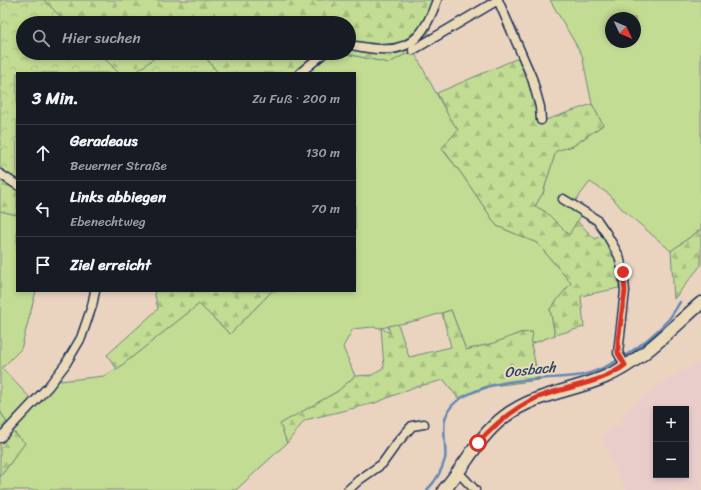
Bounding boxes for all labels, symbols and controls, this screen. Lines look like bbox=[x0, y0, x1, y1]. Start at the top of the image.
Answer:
north arrow bbox=[605, 12, 641, 48]
search box bbox=[16, 16, 356, 60]
text: Hier suchen bbox=[62, 25, 141, 51]
icon: search bbox=[30, 27, 52, 49]
text: 3 Min. bbox=[32, 83, 79, 113]
text: Zu Fuß · 200 m bbox=[252, 87, 340, 110]
text: Geradeaus bbox=[70, 128, 138, 154]
text: 130 m bbox=[306, 141, 340, 164]
icon: ahead bbox=[32, 142, 54, 164]
text: Beuerner Straße bbox=[70, 154, 167, 177]
text: Links abbiegen bbox=[70, 184, 166, 210]
text: 70 m bbox=[311, 197, 340, 220]
icon: left bbox=[32, 198, 54, 220]
text: Ebenechtweg bbox=[70, 210, 146, 233]
text: Ziel erreicht bbox=[70, 252, 151, 278]
icon: arrive bbox=[32, 254, 54, 276]
route end bbox=[614, 263, 632, 281]
water label: Oosbach bbox=[503, 355, 559, 385]
map controls bbox=[653, 406, 689, 478]
button: + bbox=[653, 406, 689, 442]
route start bbox=[469, 434, 487, 452]
button: − bbox=[653, 442, 689, 478]

